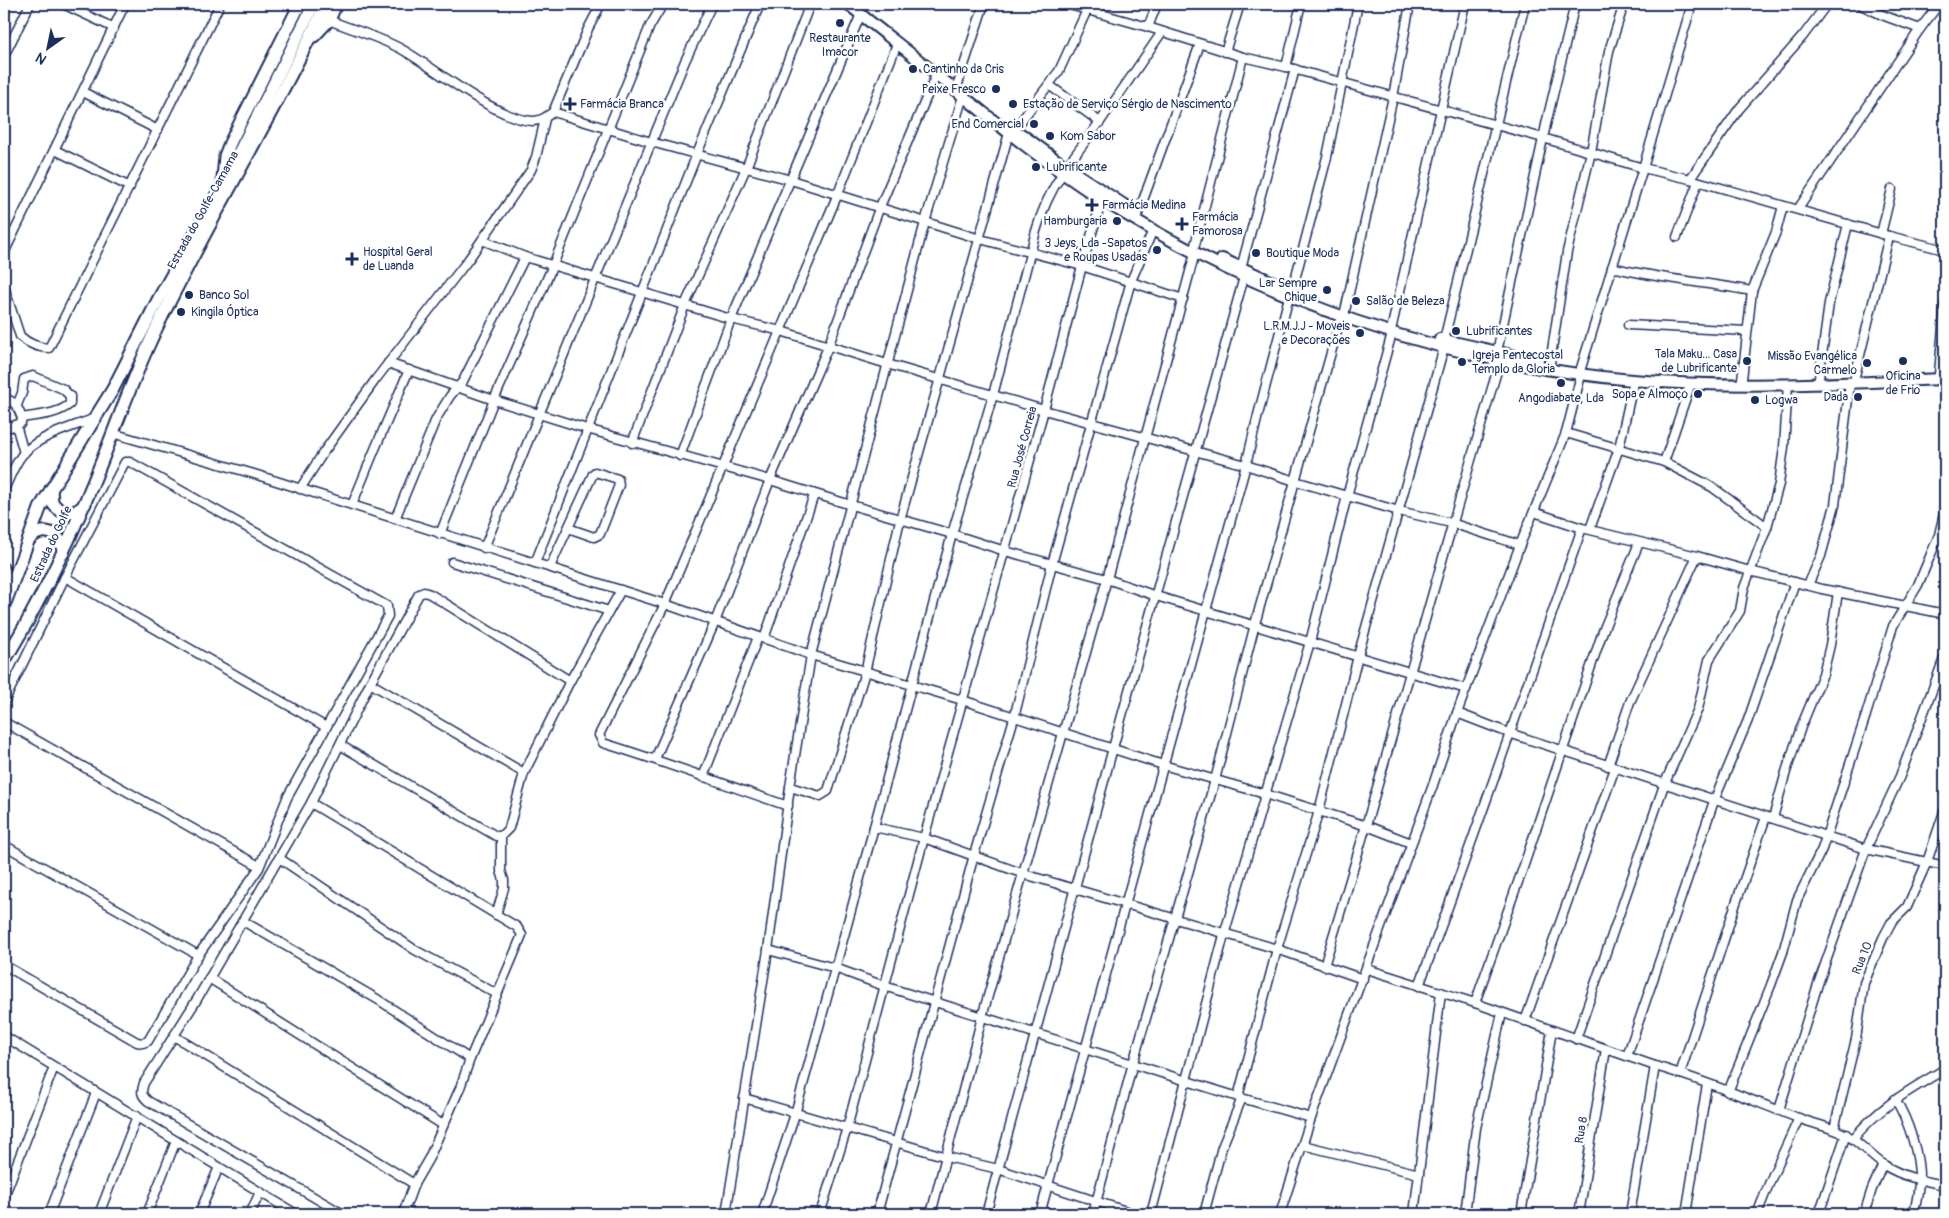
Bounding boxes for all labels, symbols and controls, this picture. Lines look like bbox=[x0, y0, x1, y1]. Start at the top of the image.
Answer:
marker: Restaurante Imacor bbox=[834, 17, 846, 29]
north arrow bbox=[22, 22, 72, 72]
place label: Restaurante Imacor bbox=[809, 31, 871, 60]
text: N bbox=[33, 49, 50, 68]
place label: Cantinho da Cris bbox=[923, 62, 1005, 77]
marker: Cantinho da Cris bbox=[907, 63, 919, 75]
place label: Peixe Fresco bbox=[922, 82, 987, 97]
marker: Peixe Fresco bbox=[990, 83, 1002, 95]
place label: Farmácia Branca bbox=[580, 97, 664, 112]
place label: Estação de Serviço Sérgio de Nascimento bbox=[1023, 97, 1232, 112]
marker: Farmácia Branca bbox=[564, 98, 576, 110]
marker: Estação de Serviço Sérgio de Nascimento bbox=[1007, 98, 1019, 110]
place label: End Comercial bbox=[951, 117, 1024, 132]
marker: End Comercial bbox=[1028, 118, 1040, 130]
place label: Kom Sabor bbox=[1060, 129, 1116, 144]
marker: Kom Sabor bbox=[1044, 130, 1056, 142]
street label: Estrada do Golfe-Camama bbox=[165, 148, 242, 272]
place label: Lubrificante bbox=[1046, 160, 1107, 175]
marker: Lubrificante bbox=[1030, 161, 1042, 173]
place label: Farmácia Medina bbox=[1102, 198, 1186, 213]
marker: Farmácia Medina bbox=[1086, 199, 1098, 211]
place label: Farmácia Famorosa bbox=[1192, 210, 1243, 239]
place label: Hamburgaria bbox=[1043, 214, 1107, 229]
marker: Hamburgaria bbox=[1111, 215, 1123, 227]
marker: Farmácia Famorosa bbox=[1176, 218, 1188, 230]
place label: 3 Jeys, Lda -Sapatos e Roupas Usadas bbox=[1044, 236, 1148, 265]
marker: 3 Jeys, Lda -Sapatos e Roupas Usadas bbox=[1151, 244, 1163, 256]
place label: Hospital Geral de Luanda bbox=[363, 245, 433, 274]
place label: Boutique Moda bbox=[1266, 246, 1339, 261]
marker: Boutique Moda bbox=[1250, 247, 1262, 259]
marker: Hospital Geral de Luanda bbox=[345, 252, 359, 266]
place label: Lar Sempre Chique bbox=[1259, 276, 1317, 305]
marker: Lar Sempre Chique bbox=[1321, 284, 1333, 296]
place label: Banco Sol bbox=[199, 288, 249, 303]
marker: Banco Sol bbox=[183, 289, 195, 301]
place label: Salão de Beleza bbox=[1366, 294, 1445, 309]
marker: Salão de Beleza bbox=[1350, 295, 1362, 307]
place label: Kingila Óptica bbox=[191, 304, 259, 320]
marker: Kingila Óptica bbox=[175, 306, 187, 318]
place label: L.R.M.J.J - Moveis e Decorações bbox=[1263, 319, 1351, 348]
place label: Lubrificantes bbox=[1466, 324, 1533, 339]
marker: Lubrificantes bbox=[1450, 325, 1462, 337]
marker: L.R.M.J.J - Moveis e Decorações bbox=[1354, 327, 1366, 339]
place label: Tala Maku... Casa de Lubrificante bbox=[1655, 347, 1737, 376]
place label: Igreja Pentecostal Templo da Gloria bbox=[1472, 348, 1563, 377]
place label: Missão Evangélica Carmelo bbox=[1768, 349, 1858, 378]
marker: Tala Maku... Casa de Lubrificante bbox=[1741, 355, 1753, 367]
marker: Oficina de Frio bbox=[1897, 355, 1909, 367]
marker: Igreja Pentecostal Templo da Gloria bbox=[1456, 356, 1468, 368]
marker: Missão Evangélica Carmelo bbox=[1861, 357, 1873, 369]
place label: Oficina de Frio bbox=[1885, 369, 1921, 398]
marker: Angodiabate, Lda bbox=[1555, 377, 1567, 389]
place label: Sopa e Almoço bbox=[1612, 387, 1689, 402]
marker: Sopa e Almoço bbox=[1692, 388, 1704, 400]
place label: Dada bbox=[1823, 390, 1848, 405]
place label: Angodiabate, Lda bbox=[1518, 391, 1604, 406]
marker: Dada bbox=[1852, 391, 1864, 403]
place label: Logwa bbox=[1765, 393, 1798, 408]
marker: Logwa bbox=[1749, 394, 1761, 406]
street label: Rua José Correia bbox=[1004, 404, 1041, 489]
street label: Estrada do Golfe bbox=[27, 504, 76, 585]
street label: Rua 10 bbox=[1849, 940, 1876, 977]
street label: Rua 8 bbox=[1572, 1115, 1591, 1145]

